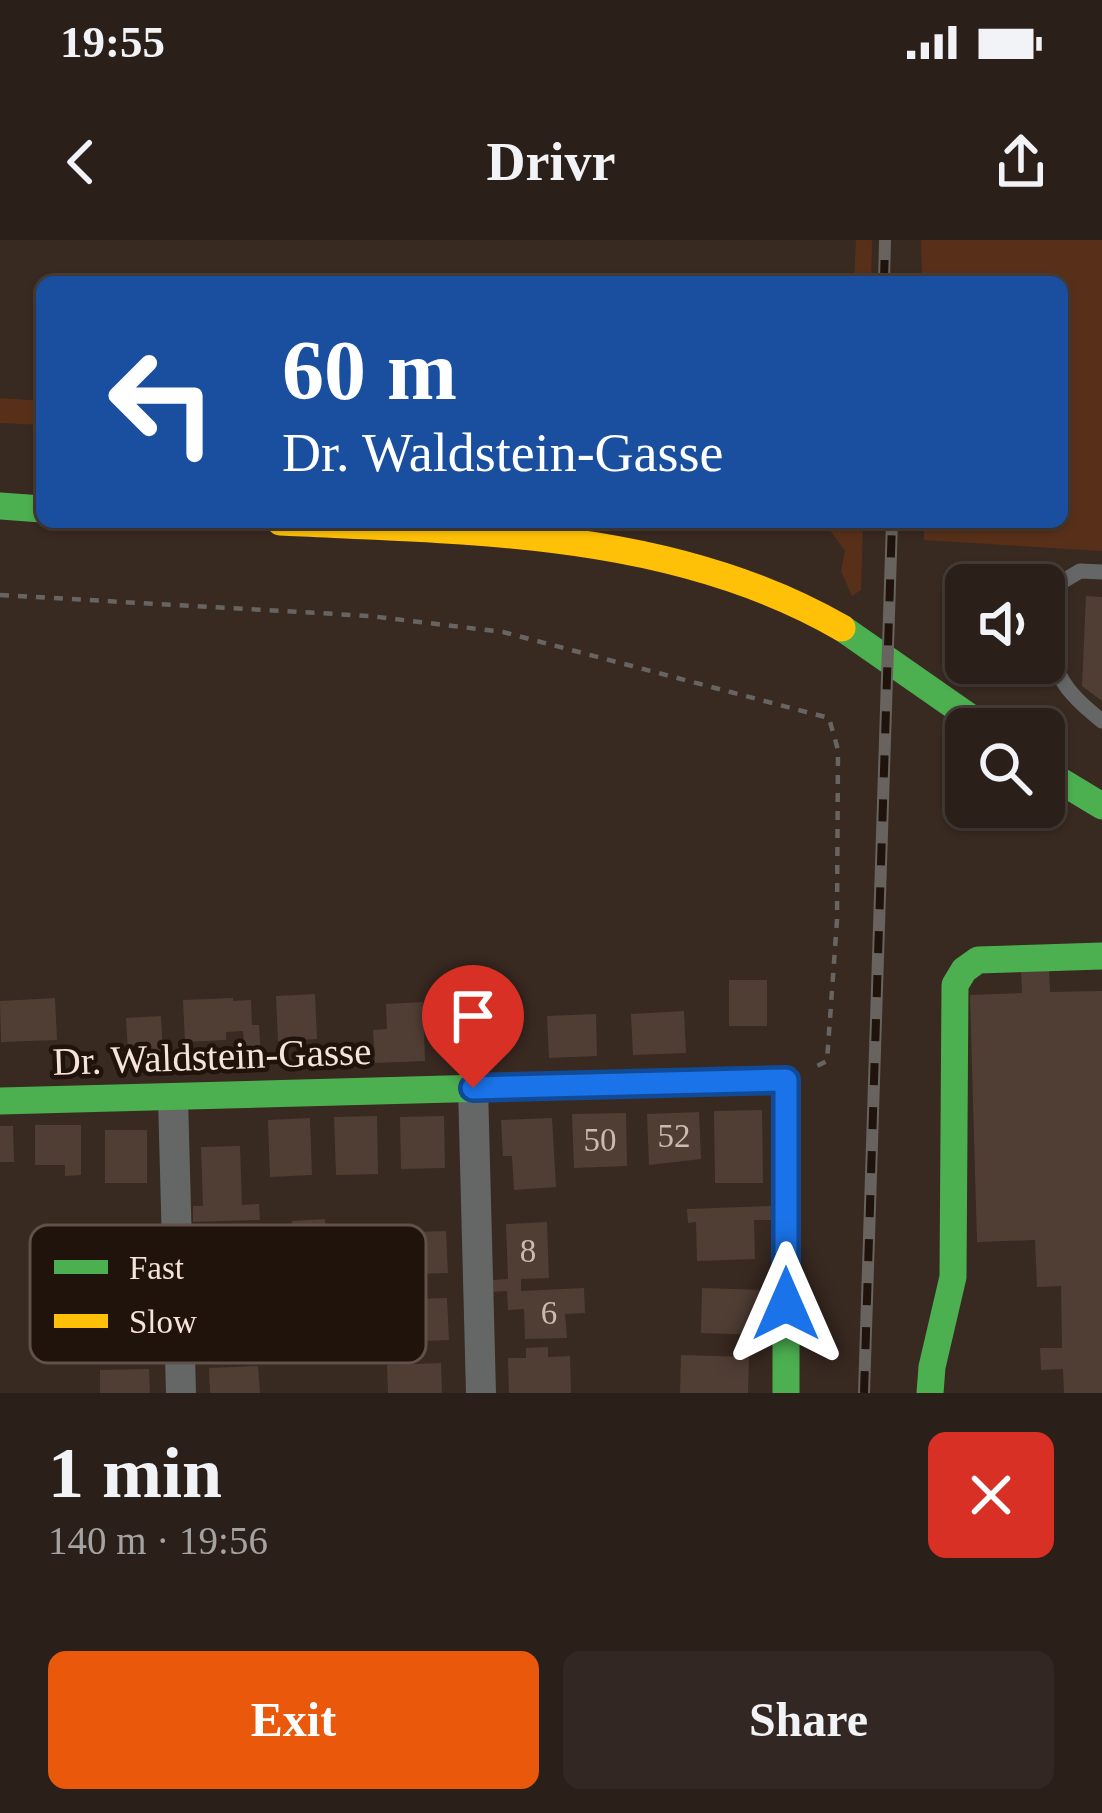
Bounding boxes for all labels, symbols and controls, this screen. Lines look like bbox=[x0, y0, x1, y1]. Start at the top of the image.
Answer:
text: 19:55 bbox=[60, 17, 165, 67]
icon: back bbox=[48, 129, 114, 195]
icon: share bbox=[988, 129, 1054, 195]
text: Drivr bbox=[487, 132, 615, 192]
icon: left bbox=[84, 324, 240, 480]
text: 60 m bbox=[282, 324, 457, 417]
text: Dr. Waldstein-Gasse bbox=[282, 423, 724, 483]
map controls bbox=[945, 564, 1065, 828]
button: sound bbox=[945, 564, 1065, 684]
button: search bbox=[945, 708, 1065, 828]
pin bbox=[422, 965, 524, 1088]
icon: arrive bbox=[440, 983, 506, 1049]
street label: Dr. Waldstein-Gasse bbox=[52, 1029, 372, 1083]
house number: 52 bbox=[658, 1118, 691, 1154]
house number: 50 bbox=[584, 1122, 617, 1158]
legend bbox=[30, 1225, 426, 1363]
house number: 8 bbox=[520, 1233, 536, 1269]
position arrow bbox=[723, 1241, 849, 1367]
text: Fast bbox=[129, 1250, 184, 1286]
house number: 6 bbox=[541, 1295, 557, 1331]
text: Slow bbox=[129, 1304, 197, 1340]
button: close bbox=[928, 1432, 1054, 1558]
text: 1 min bbox=[48, 1433, 222, 1513]
text: 140 m · 19:56 bbox=[48, 1519, 268, 1562]
button: Exit bbox=[48, 1651, 539, 1789]
button: Share bbox=[563, 1651, 1054, 1789]

